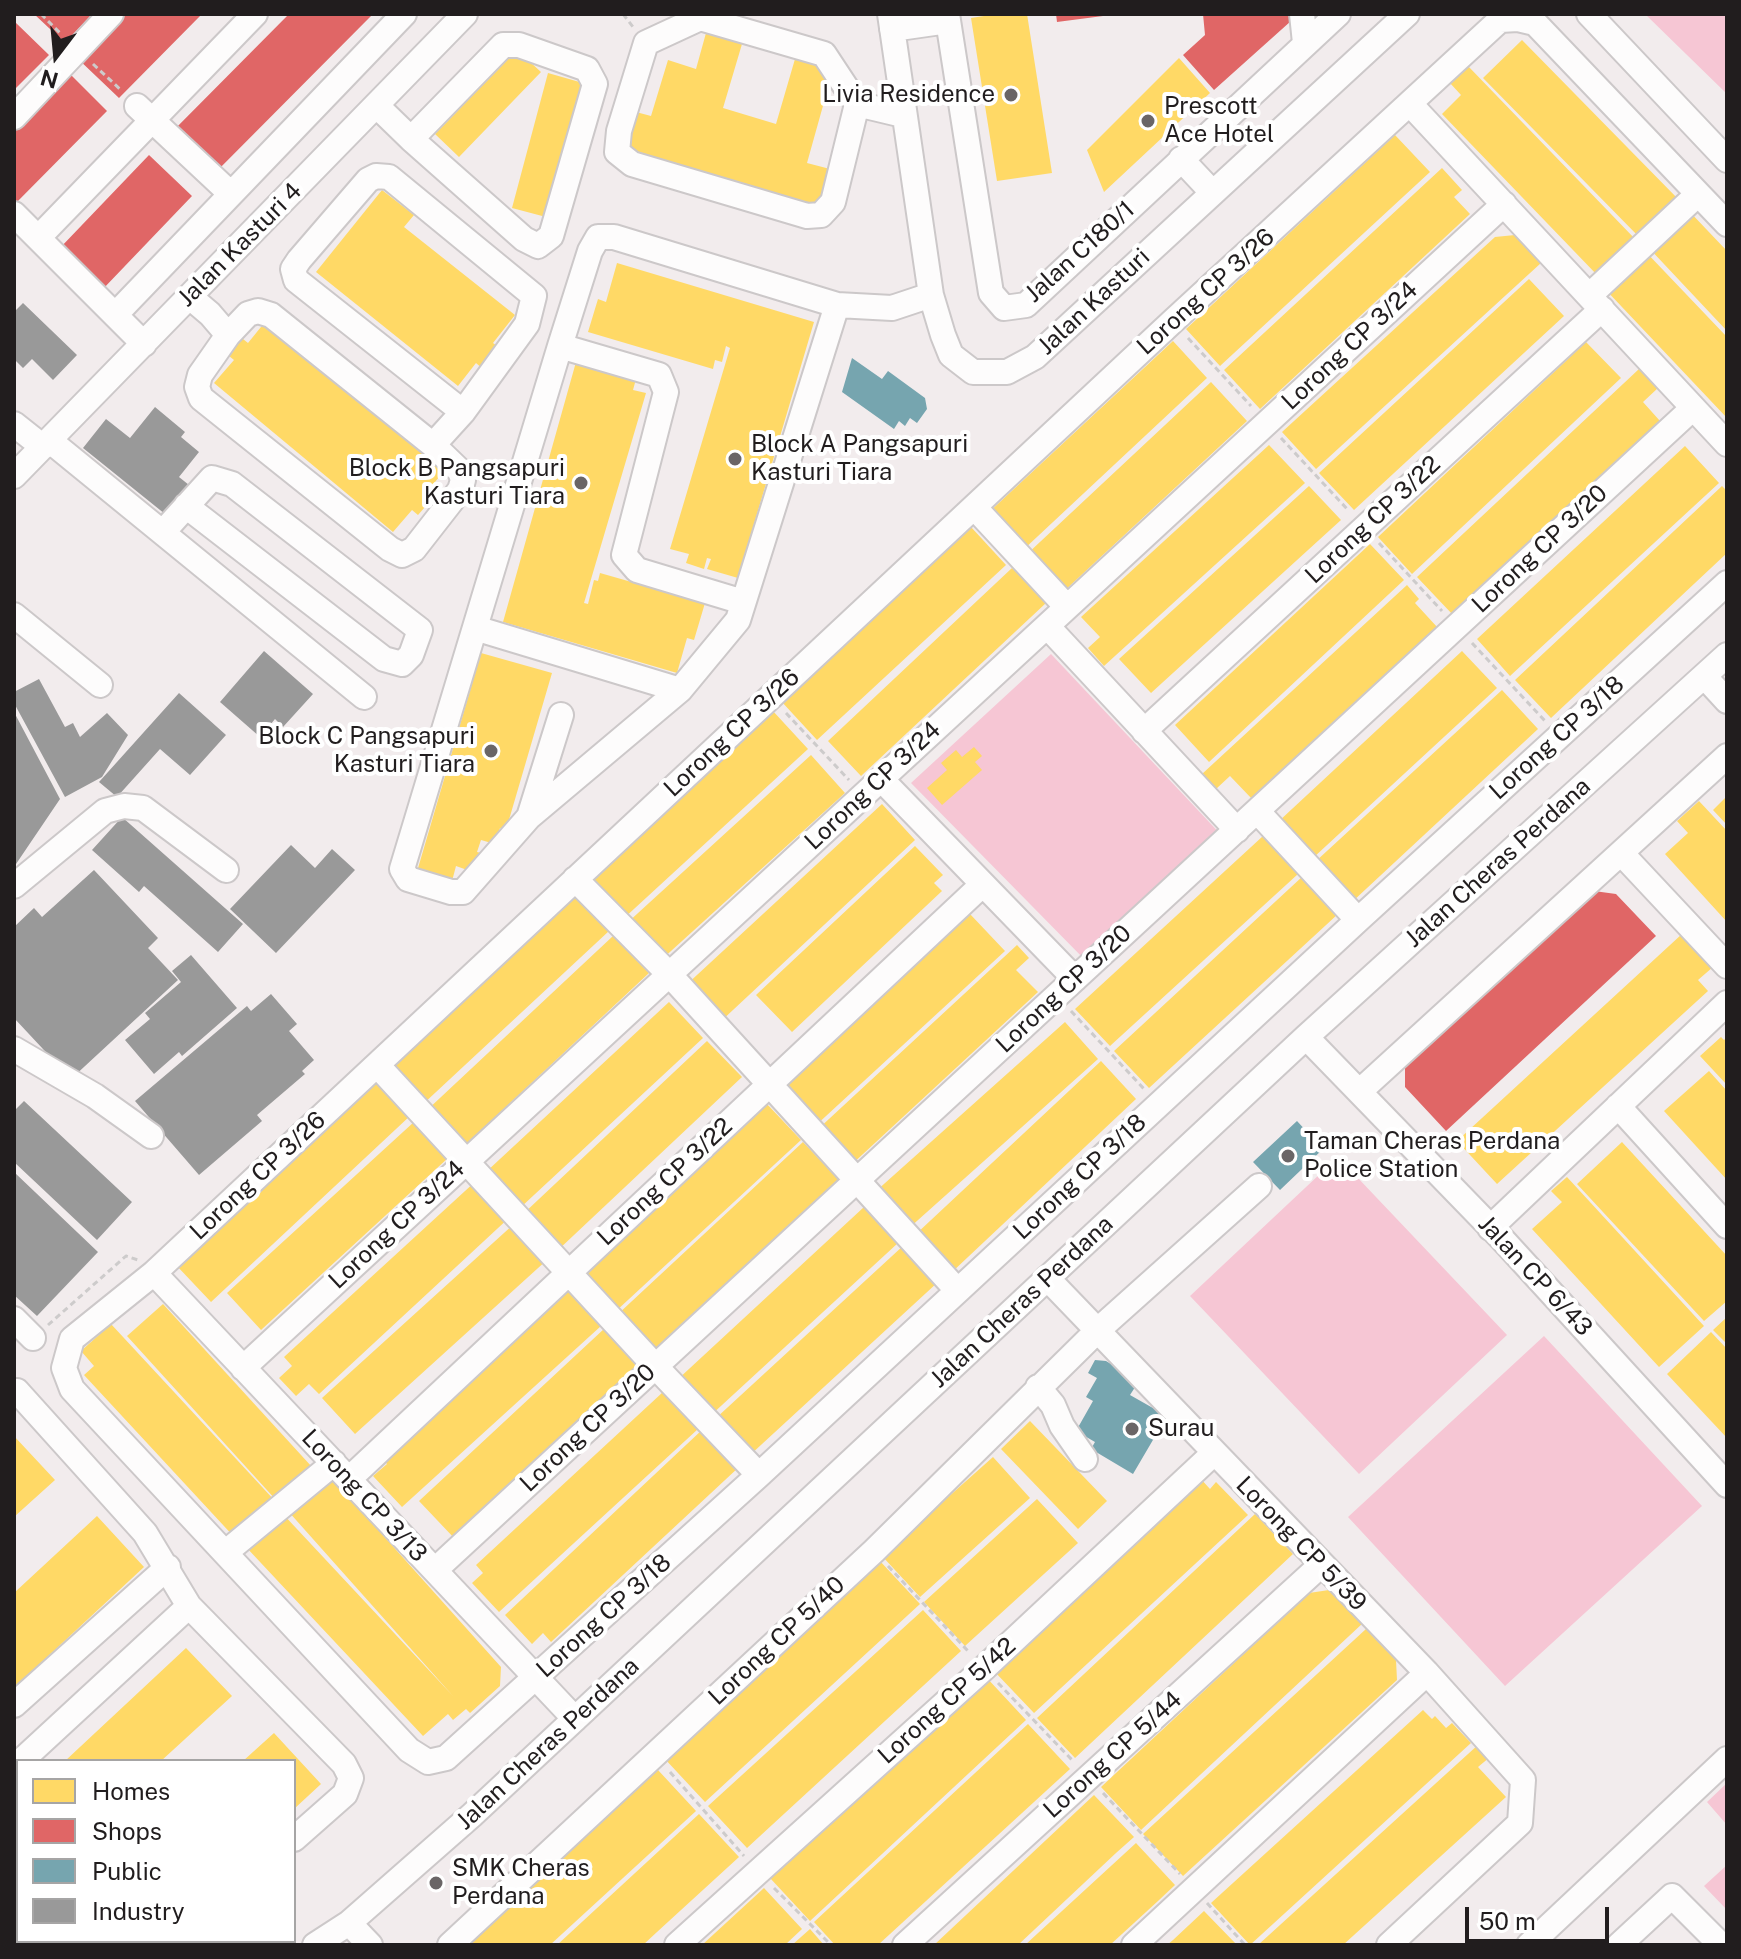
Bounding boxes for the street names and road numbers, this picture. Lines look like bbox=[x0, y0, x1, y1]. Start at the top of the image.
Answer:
street label: Jalan Kasturi 4 bbox=[172, 177, 308, 313]
street label: Jalan C180/1 bbox=[1019, 195, 1141, 309]
street label: Lorong CP 3/26 bbox=[1131, 223, 1281, 361]
street label: Jalan Kasturi bbox=[1032, 243, 1156, 361]
street label: Lorong CP 3/24 bbox=[1276, 276, 1424, 416]
street label: Lorong CP 3/22 bbox=[1300, 450, 1446, 590]
street label: Lorong CP 3/20 bbox=[1466, 479, 1614, 619]
street label: Lorong CP 3/26 bbox=[658, 663, 806, 803]
street label: Lorong CP 3/18 bbox=[1484, 670, 1630, 806]
street label: Lorong CP 3/24 bbox=[799, 716, 947, 856]
street label: Jalan Cheras Perdana bbox=[1399, 772, 1597, 954]
street label: Lorong CP 3/20 bbox=[990, 919, 1138, 1059]
street label: Lorong CP 3/26 bbox=[184, 1106, 332, 1246]
street label: Lorong CP 3/18 bbox=[1008, 1108, 1152, 1246]
street label: Lorong CP 3/22 bbox=[592, 1112, 738, 1252]
street label: Lorong CP 3/24 bbox=[323, 1155, 471, 1295]
street label: Jalan Cheras Perdana bbox=[925, 1210, 1119, 1394]
street label: Jalan CP 6/43 bbox=[1472, 1210, 1598, 1342]
street label: Lorong CP 3/20 bbox=[514, 1358, 662, 1498]
street label: Lorong CP 3/13 bbox=[295, 1424, 433, 1568]
street label: Lorong CP 5/39 bbox=[1230, 1471, 1372, 1617]
street label: Lorong CP 3/18 bbox=[531, 1548, 677, 1684]
street label: Lorong CP 5/40 bbox=[703, 1571, 851, 1711]
street label: Lorong CP 5/42 bbox=[872, 1632, 1022, 1770]
street label: Jalan Cheras Perdana bbox=[451, 1652, 645, 1836]
street label: Lorong CP 5/44 bbox=[1038, 1685, 1188, 1825]

